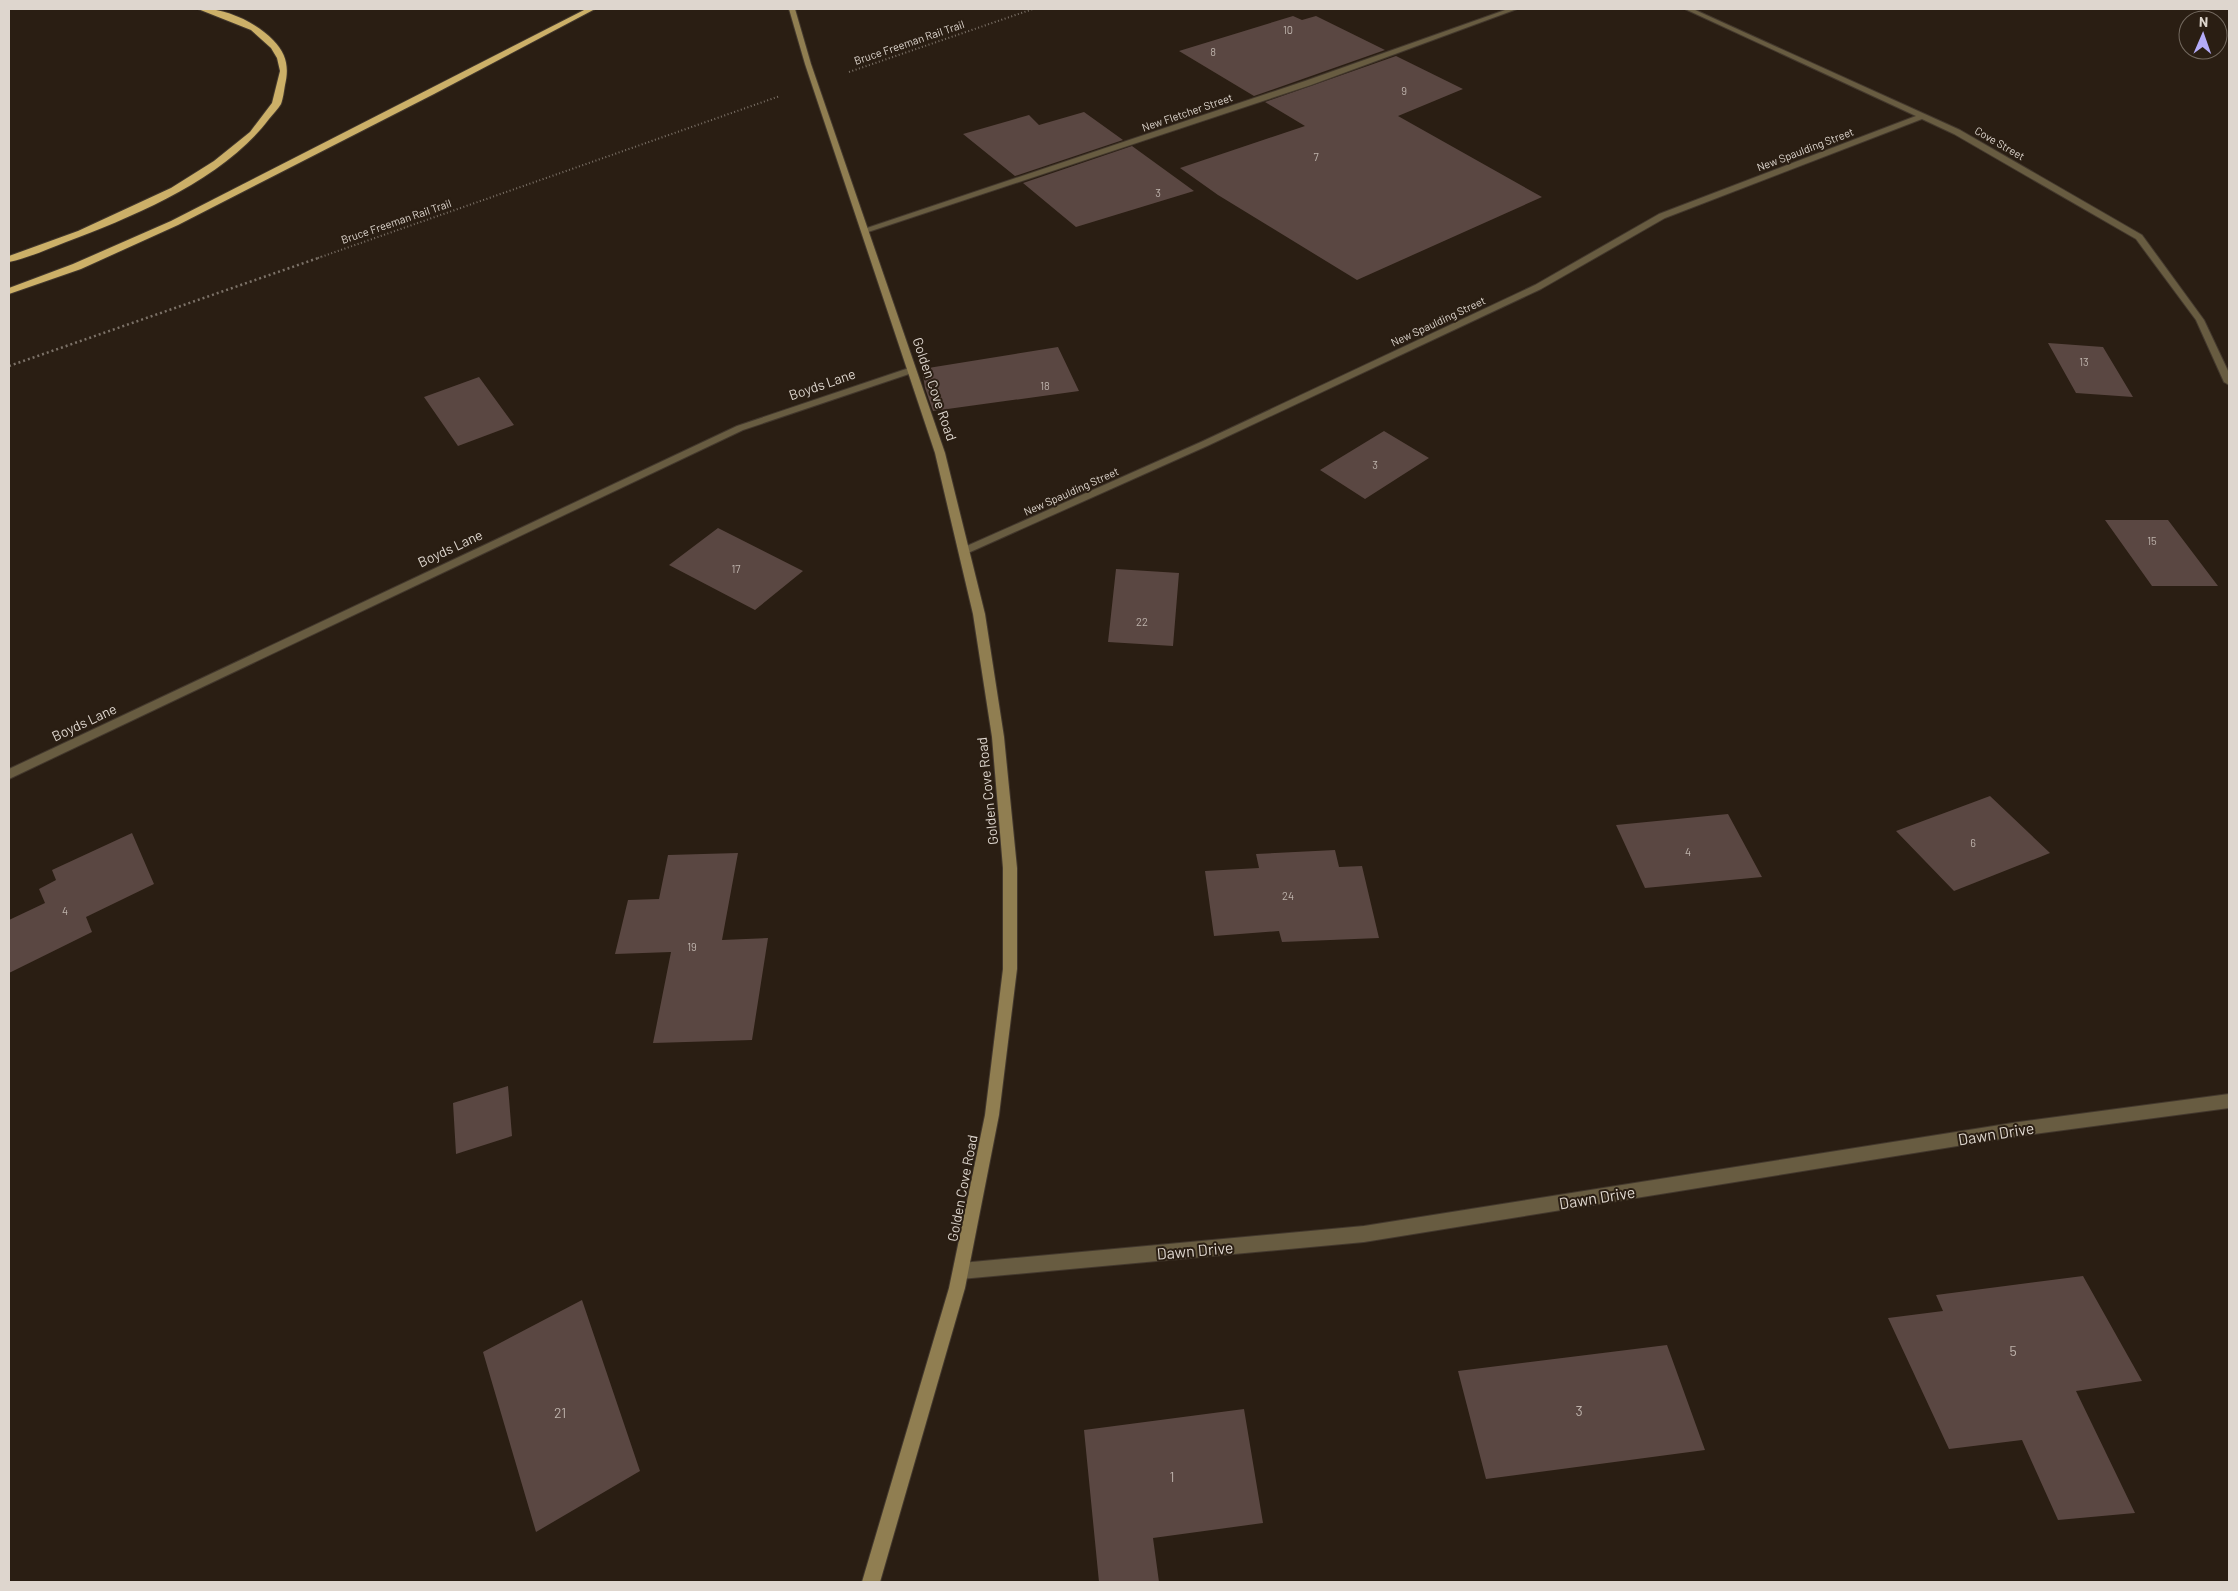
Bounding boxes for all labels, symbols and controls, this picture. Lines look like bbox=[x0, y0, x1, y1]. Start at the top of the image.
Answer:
north arrow bbox=[2178, 10, 2228, 60]
text: N bbox=[2199, 13, 2208, 30]
street label: Bruce Freeman Rail Trail bbox=[852, 17, 966, 67]
house number: 10 bbox=[1283, 23, 1293, 36]
house number: 8 bbox=[1210, 45, 1216, 58]
house number: 9 bbox=[1401, 84, 1407, 97]
street label: New Fletcher Street bbox=[1140, 90, 1234, 134]
street label: Cove Street bbox=[1973, 123, 2027, 163]
street label: New Spaulding Street bbox=[1755, 125, 1855, 173]
house number: 7 bbox=[1313, 150, 1319, 163]
house number: 3 bbox=[1155, 186, 1161, 199]
street label: Bruce Freeman Rail Trail bbox=[339, 196, 453, 246]
street label: New Spaulding Street bbox=[1389, 293, 1487, 349]
street label: Golden Cove Road bbox=[909, 335, 961, 443]
house number: 13 bbox=[2079, 355, 2089, 368]
street label: Boyds Lane bbox=[786, 365, 858, 403]
house number: 18 bbox=[1040, 379, 1050, 392]
house number: 3 bbox=[1372, 458, 1378, 471]
street label: New Spaulding Street bbox=[1021, 464, 1121, 518]
street label: Boyds Lane bbox=[415, 526, 485, 570]
house number: 15 bbox=[2147, 534, 2157, 547]
house number: 17 bbox=[731, 562, 741, 575]
house number: 22 bbox=[1136, 615, 1148, 628]
street label: Boyds Lane bbox=[49, 700, 119, 744]
street label: Golden Cove Road bbox=[973, 736, 1001, 846]
house number: 6 bbox=[1970, 836, 1976, 849]
house number: 4 bbox=[1685, 845, 1691, 858]
house number: 24 bbox=[1282, 889, 1294, 902]
house number: 4 bbox=[62, 904, 68, 917]
house number: 19 bbox=[687, 940, 697, 953]
street label: Dawn Drive bbox=[1957, 1118, 2035, 1148]
street label: Golden Cove Road bbox=[943, 1133, 981, 1243]
street label: Dawn Drive bbox=[1558, 1182, 1636, 1212]
street label: Dawn Drive bbox=[1156, 1237, 1234, 1263]
house number: 5 bbox=[2009, 1342, 2017, 1359]
house number: 3 bbox=[1575, 1402, 1583, 1419]
house number: 21 bbox=[554, 1404, 566, 1421]
house number: 1 bbox=[1170, 1468, 1174, 1485]

